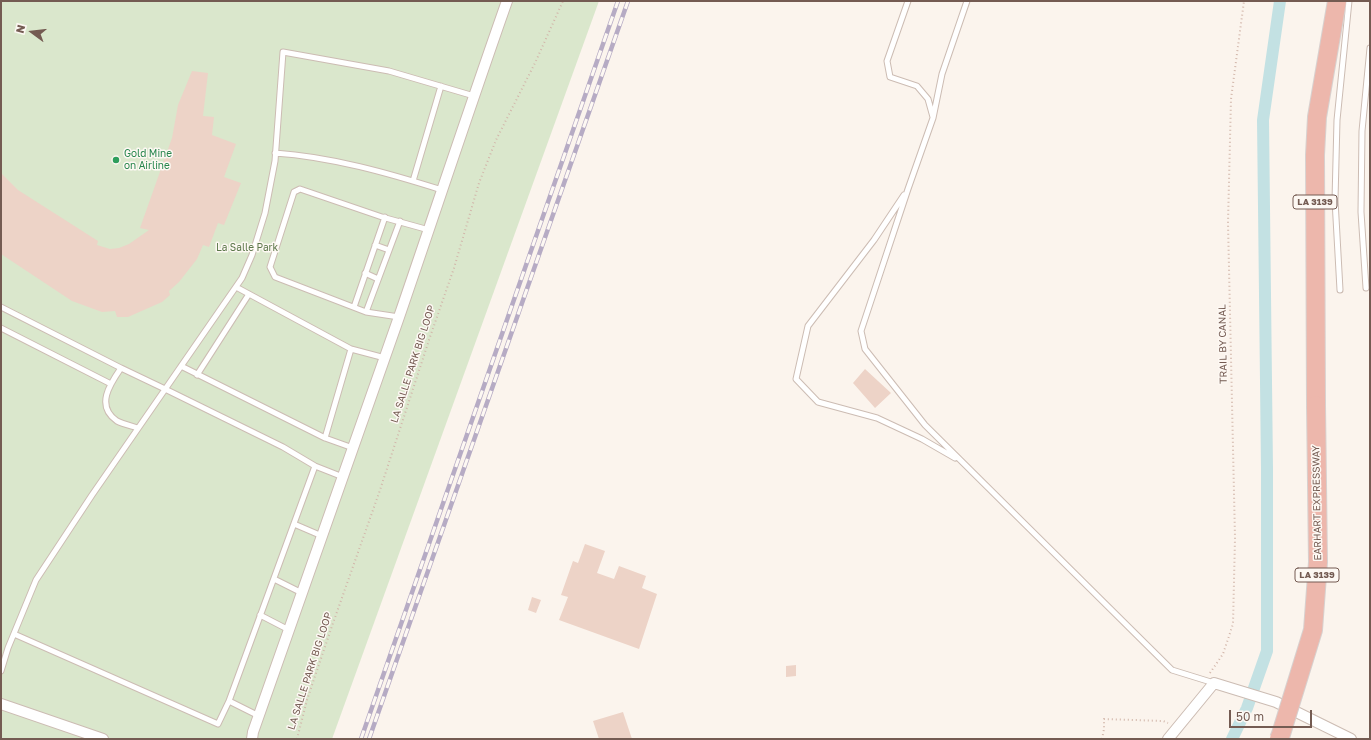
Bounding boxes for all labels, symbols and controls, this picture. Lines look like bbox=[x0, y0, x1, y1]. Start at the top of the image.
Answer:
north arrow bbox=[12, 12, 52, 52]
text: N bbox=[13, 23, 27, 34]
place label: Gold Mine on Airline bbox=[124, 148, 172, 172]
marker: Gold Mine on Airline bbox=[111, 155, 121, 165]
road number: LA 3139 bbox=[1293, 195, 1337, 209]
park label: La Salle Park bbox=[216, 242, 278, 254]
street label: LA SALLE PARK BIG LOOP bbox=[388, 304, 438, 424]
street label: TRAIL BY CANAL bbox=[1216, 304, 1230, 384]
street label: EARHART EXPRESSWAY bbox=[1310, 445, 1324, 561]
road number: LA 3139 bbox=[1295, 568, 1339, 582]
street label: LA SALLE PARK BIG LOOP bbox=[285, 611, 335, 731]
scale bar bbox=[1231, 702, 1314, 728]
text: 50 m bbox=[1236, 709, 1264, 724]

